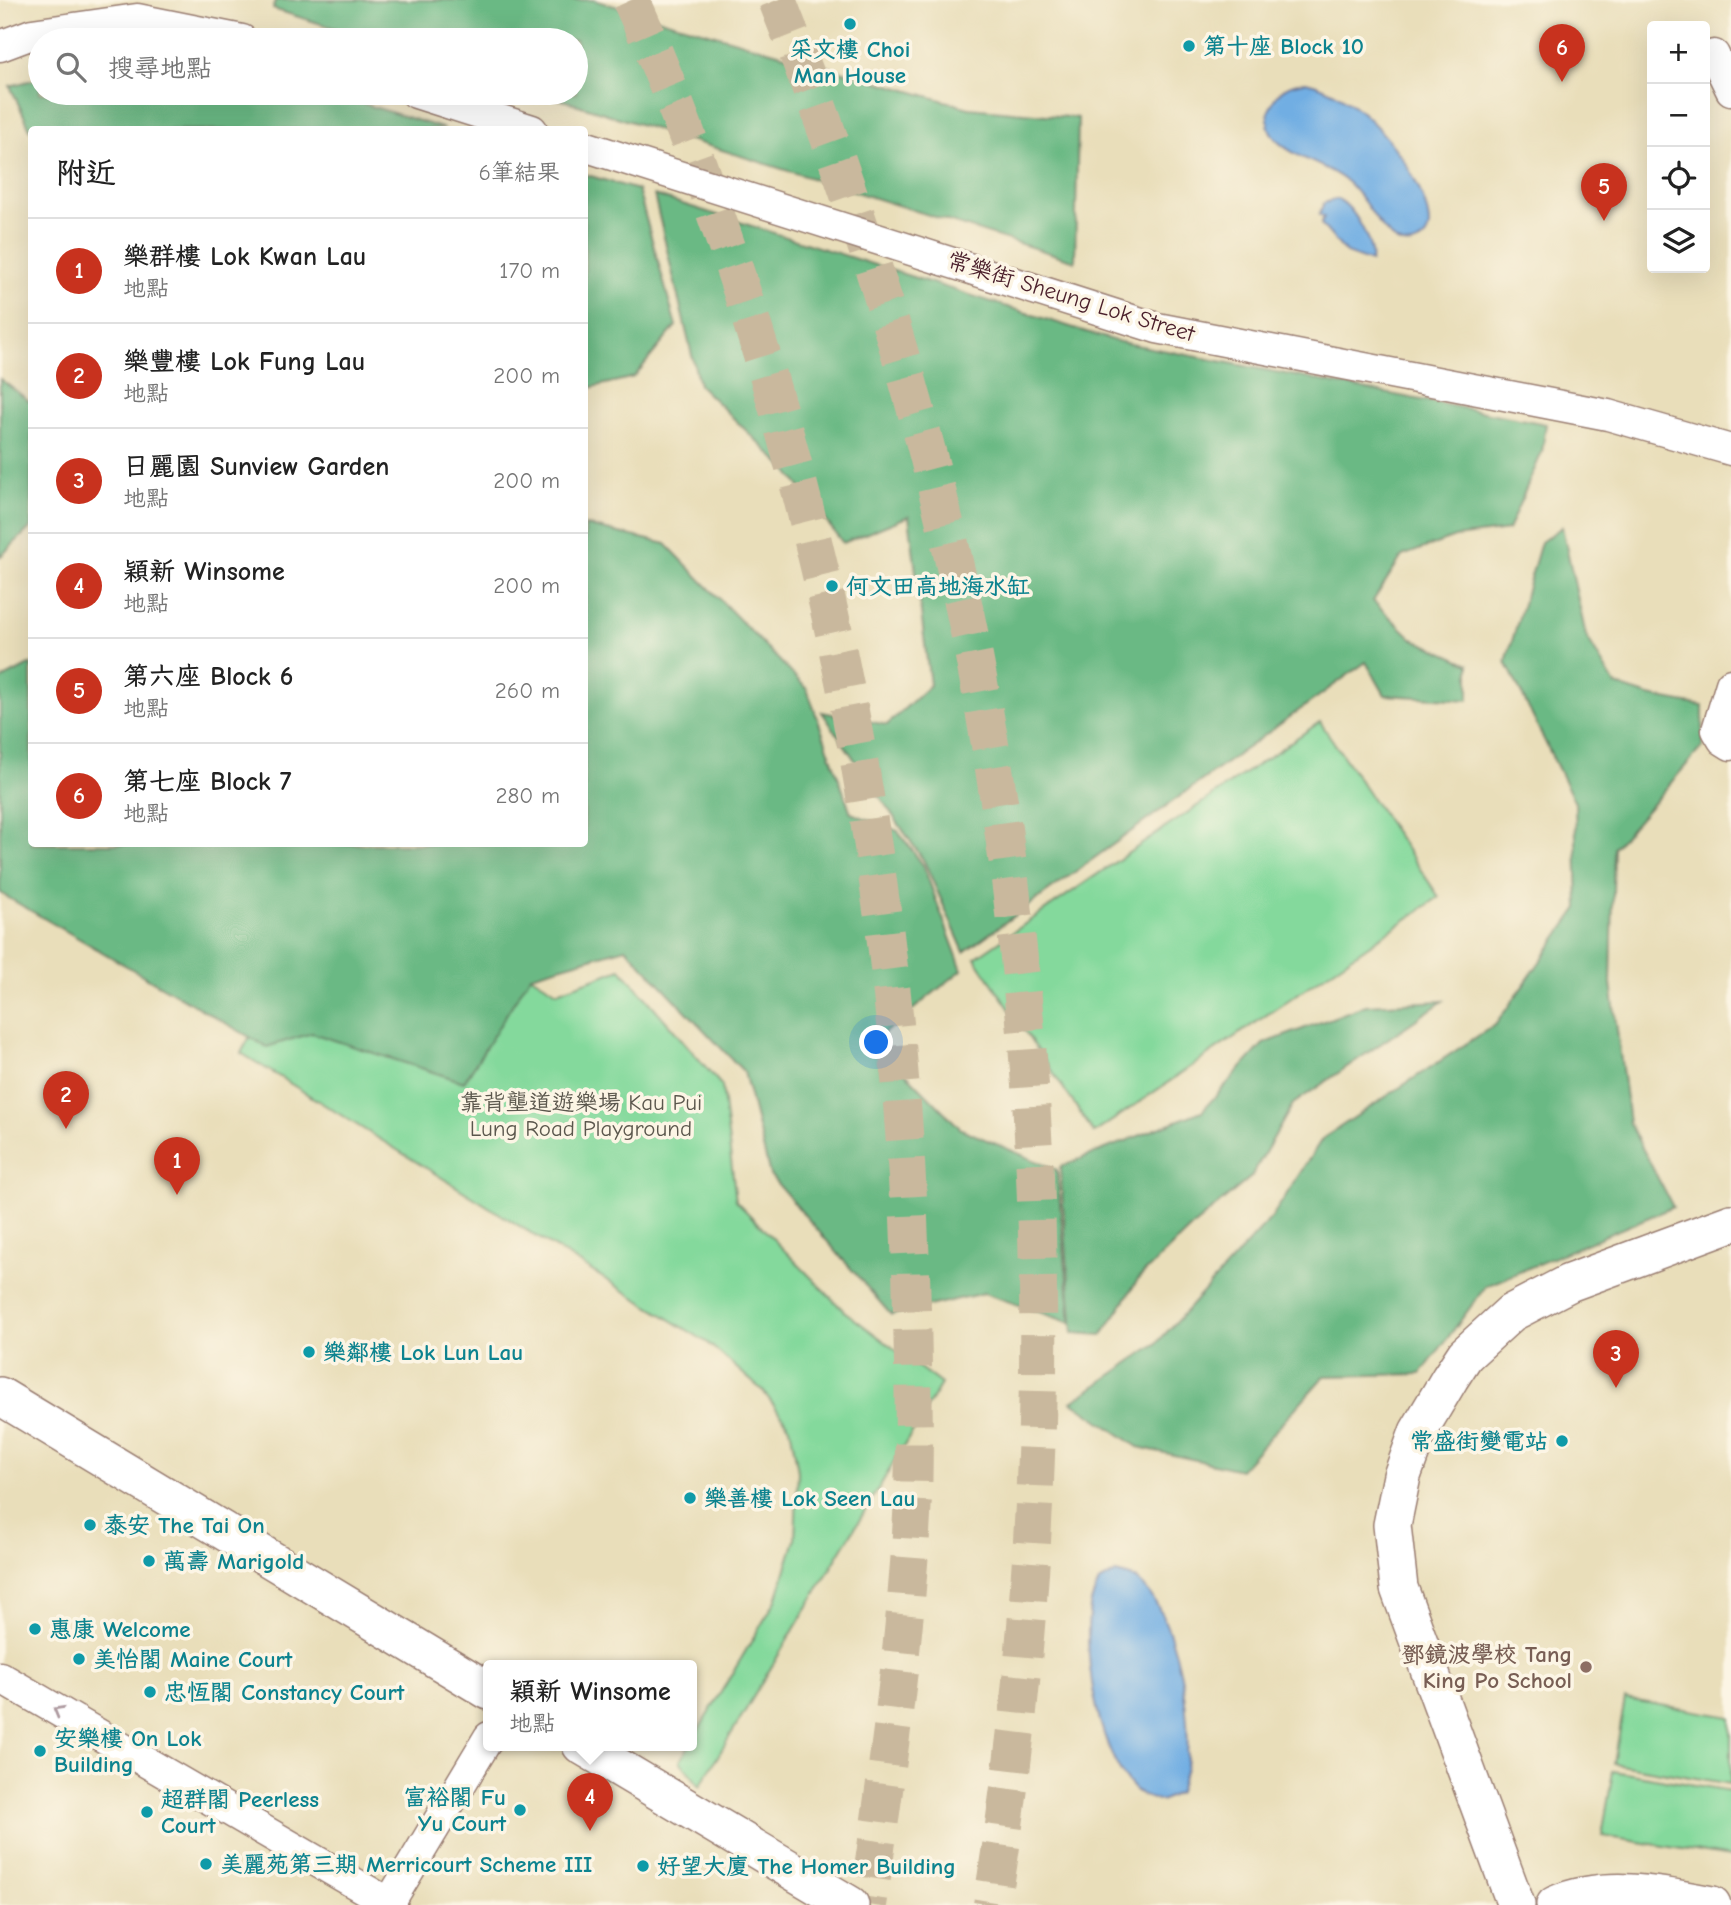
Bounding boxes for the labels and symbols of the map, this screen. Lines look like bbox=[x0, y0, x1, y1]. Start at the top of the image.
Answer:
marker: 采文樓 Choi Man House bbox=[842, 16, 858, 32]
pin: 6 bbox=[1539, 24, 1585, 82]
place label: 第十座 Block 10 bbox=[1203, 33, 1364, 60]
place label: 采文樓 Choi Man House bbox=[790, 36, 910, 89]
marker: 第十座 Block 10 bbox=[1181, 38, 1197, 54]
pin: 5 bbox=[1581, 163, 1627, 221]
street label: 常樂街 Sheung Lok Street bbox=[944, 246, 1199, 348]
place label: 何文田高地海水缸 bbox=[846, 573, 1030, 600]
marker: 何文田高地海水缸 bbox=[824, 578, 840, 594]
your location bbox=[859, 1025, 893, 1059]
pin: 2 bbox=[43, 1071, 89, 1129]
park label: 靠背壟道遊樂場 Kau Pui Lung Road Playground bbox=[460, 1089, 702, 1142]
pin: 1 bbox=[154, 1137, 200, 1195]
pin: 3 bbox=[1593, 1330, 1639, 1388]
place label: 樂鄰樓 Lok Lun Lau bbox=[323, 1339, 523, 1366]
marker: 樂鄰樓 Lok Lun Lau bbox=[301, 1344, 317, 1360]
place label: 常盛街變電站 bbox=[1410, 1428, 1548, 1455]
marker: 常盛街變電站 bbox=[1554, 1433, 1570, 1449]
place label: 樂善樓 Lok Seen Lau bbox=[704, 1485, 916, 1512]
marker: 樂善樓 Lok Seen Lau bbox=[682, 1490, 698, 1506]
place label: 泰安 The Tai On bbox=[104, 1512, 265, 1539]
marker: 泰安 The Tai On bbox=[82, 1517, 98, 1533]
place label: 萬壽 Marigold bbox=[163, 1548, 304, 1575]
marker: 萬壽 Marigold bbox=[141, 1553, 157, 1569]
place label: 惠康 Welcome bbox=[49, 1616, 191, 1643]
marker: 惠康 Welcome bbox=[27, 1621, 43, 1637]
place label: 鄧鏡波學校 Tang King Po School bbox=[1402, 1641, 1572, 1694]
place label: 美怡閣 Maine Court bbox=[93, 1646, 293, 1673]
marker: 美怡閣 Maine Court bbox=[71, 1651, 87, 1667]
marker: 鄧鏡波學校 Tang King Po School bbox=[1578, 1659, 1594, 1675]
place label: 忠恆閣 Constancy Court bbox=[164, 1679, 405, 1706]
marker: 忠恆閣 Constancy Court bbox=[142, 1684, 158, 1700]
one-way arrow bbox=[53, 1706, 65, 1719]
place label: 安樂樓 On Lok Building bbox=[54, 1725, 201, 1778]
marker: 安樂樓 On Lok Building bbox=[32, 1743, 48, 1759]
pin: 4 bbox=[567, 1773, 613, 1831]
place label: 富裕閣 Fu Yu Court bbox=[404, 1784, 506, 1837]
place label: 超群閣 Peerless Court bbox=[161, 1786, 319, 1839]
marker: 富裕閣 Fu Yu Court bbox=[512, 1802, 528, 1818]
marker: 超群閣 Peerless Court bbox=[139, 1804, 155, 1820]
place label: 美麗苑第三期 Merricourt Scheme III bbox=[220, 1851, 592, 1878]
place label: 好望大廈 The Homer Building bbox=[657, 1853, 956, 1880]
marker: 美麗苑第三期 Merricourt Scheme III bbox=[198, 1856, 214, 1872]
marker: 好望大廈 The Homer Building bbox=[635, 1858, 651, 1874]

